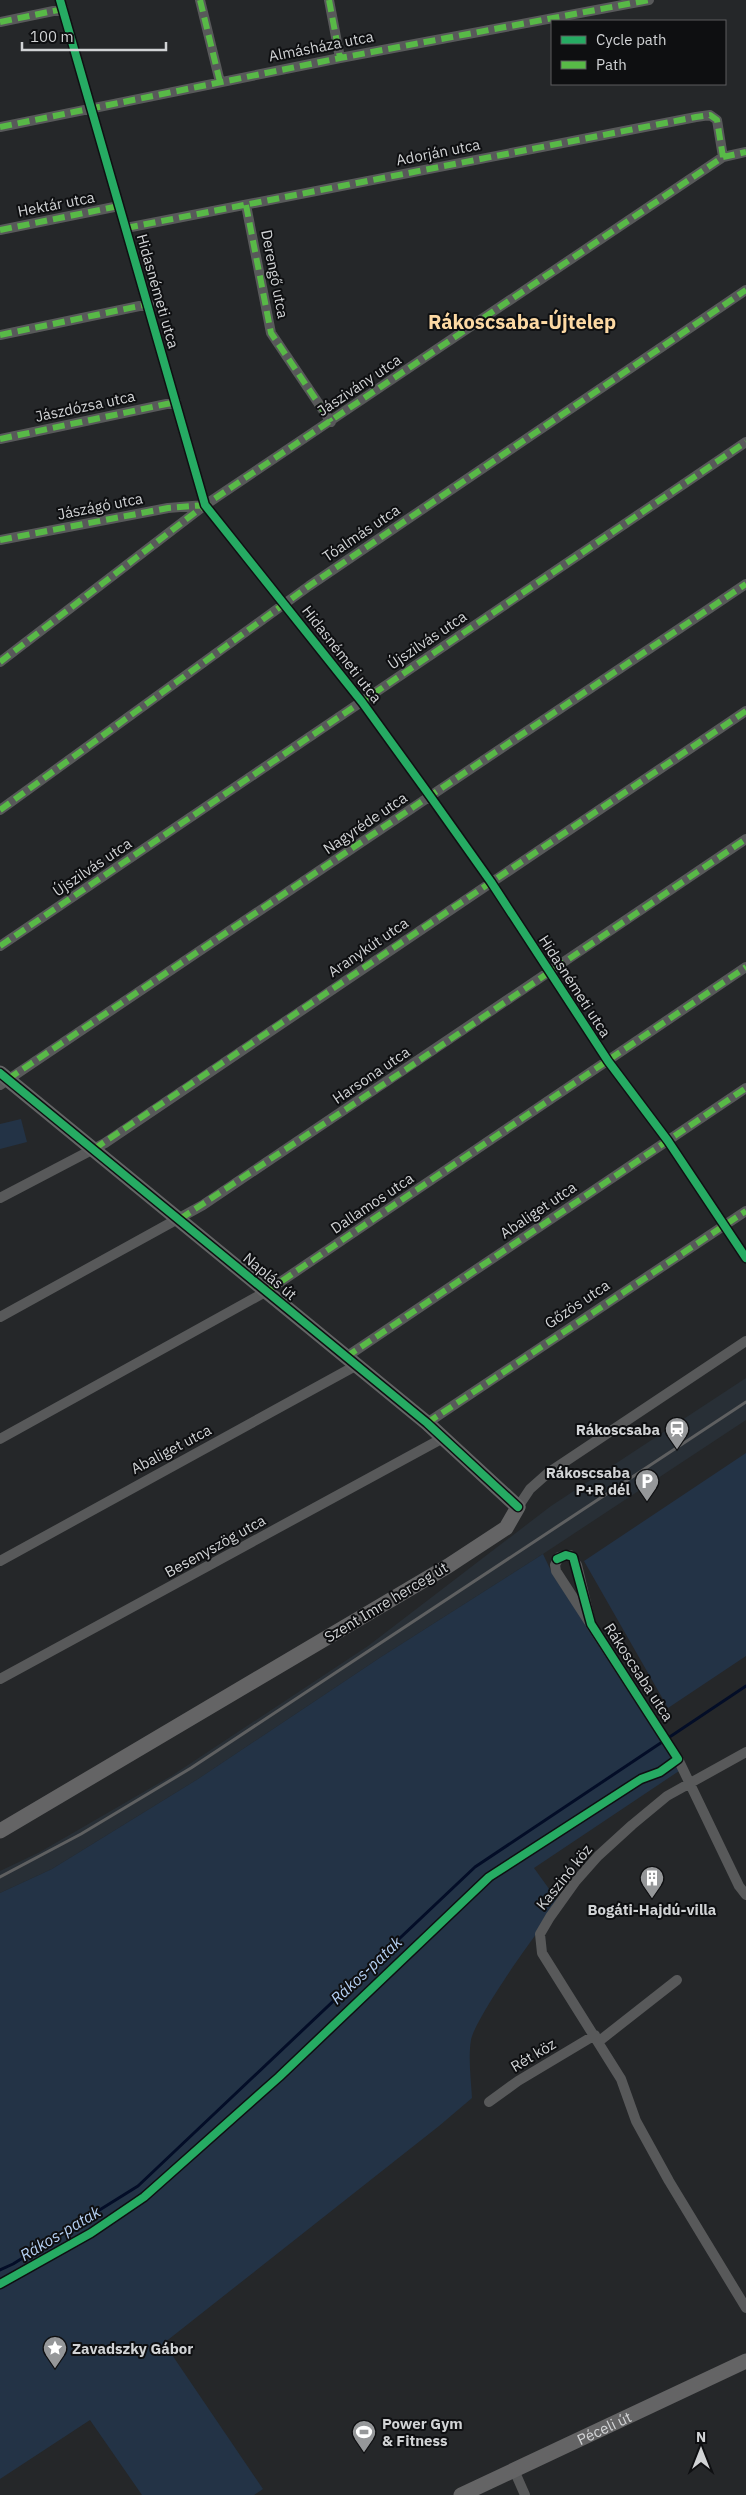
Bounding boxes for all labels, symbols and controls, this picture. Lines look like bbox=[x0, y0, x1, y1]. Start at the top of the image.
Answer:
scale bar bbox=[22, 20, 166, 52]
legend bbox=[551, 20, 726, 85]
text: 100 m bbox=[30, 27, 74, 46]
street label: Almásháza utca bbox=[267, 27, 375, 65]
text: Cycle path bbox=[596, 30, 667, 49]
text: Path bbox=[596, 55, 627, 74]
street label: Adorján utca bbox=[394, 135, 482, 169]
street label: Hektár utca bbox=[16, 187, 96, 221]
street label: Derengő utca bbox=[257, 228, 293, 320]
street label: Hidasnémeti utca bbox=[133, 232, 183, 350]
district label: Rákoscsaba-Újtelep bbox=[428, 308, 616, 335]
street label: Jászivány utca bbox=[313, 350, 405, 420]
street label: Jászdózsa utca bbox=[33, 386, 137, 426]
street label: Jászágó utca bbox=[56, 488, 144, 524]
street label: Tóalmás utca bbox=[319, 500, 403, 566]
street label: Hidasnémeti utca bbox=[298, 602, 386, 706]
street label: Újszilvás utca bbox=[384, 607, 470, 673]
street label: Nagyréde utca bbox=[319, 788, 411, 858]
street label: Újszilvás utca bbox=[49, 834, 135, 900]
street label: Aranykút utca bbox=[324, 913, 412, 981]
street label: Hidasnémeti utca bbox=[535, 931, 615, 1041]
street label: Harsona utca bbox=[329, 1042, 413, 1108]
street label: Dallamos utca bbox=[327, 1168, 417, 1238]
street label: Abaliget utca bbox=[496, 1177, 580, 1243]
street label: Naplás út bbox=[239, 1248, 301, 1304]
street label: Gőzös utca bbox=[541, 1275, 613, 1333]
station icon: Rákoscsaba bbox=[664, 1416, 690, 1450]
street label: Abaliget utca bbox=[128, 1420, 214, 1478]
place label: Rákoscsaba bbox=[576, 1420, 660, 1439]
place label: Rákoscsaba P+R dél bbox=[546, 1463, 630, 1499]
parking icon: Rákoscsaba P+R dél bbox=[634, 1468, 660, 1502]
street label: Besenyszög utca bbox=[161, 1510, 269, 1582]
street label: Szent Imre herceg út bbox=[321, 1558, 451, 1646]
street label: Rákoscsaba utca bbox=[600, 1619, 678, 1725]
street label: Kaszinó köz bbox=[532, 1840, 596, 1914]
building icon: Bogáti-Hajdú-villa bbox=[639, 1865, 665, 1899]
place label: Bogáti-Hajdú-villa bbox=[588, 1900, 717, 1919]
water label: Rákos-patak bbox=[326, 1931, 406, 2008]
street label: Rét köz bbox=[507, 2034, 559, 2076]
water label: Rákos-patak bbox=[16, 2201, 104, 2265]
place icon: Zavadszky Gábor bbox=[42, 2335, 68, 2369]
place label: Zavadszky Gábor bbox=[72, 2339, 193, 2358]
street label: Péceli út bbox=[574, 2407, 634, 2449]
place label: Power Gym & Fitness bbox=[382, 2414, 463, 2450]
sports icon: Power Gym & Fitness bbox=[351, 2419, 377, 2453]
north arrow bbox=[676, 2425, 726, 2475]
text: N bbox=[696, 2428, 706, 2446]

